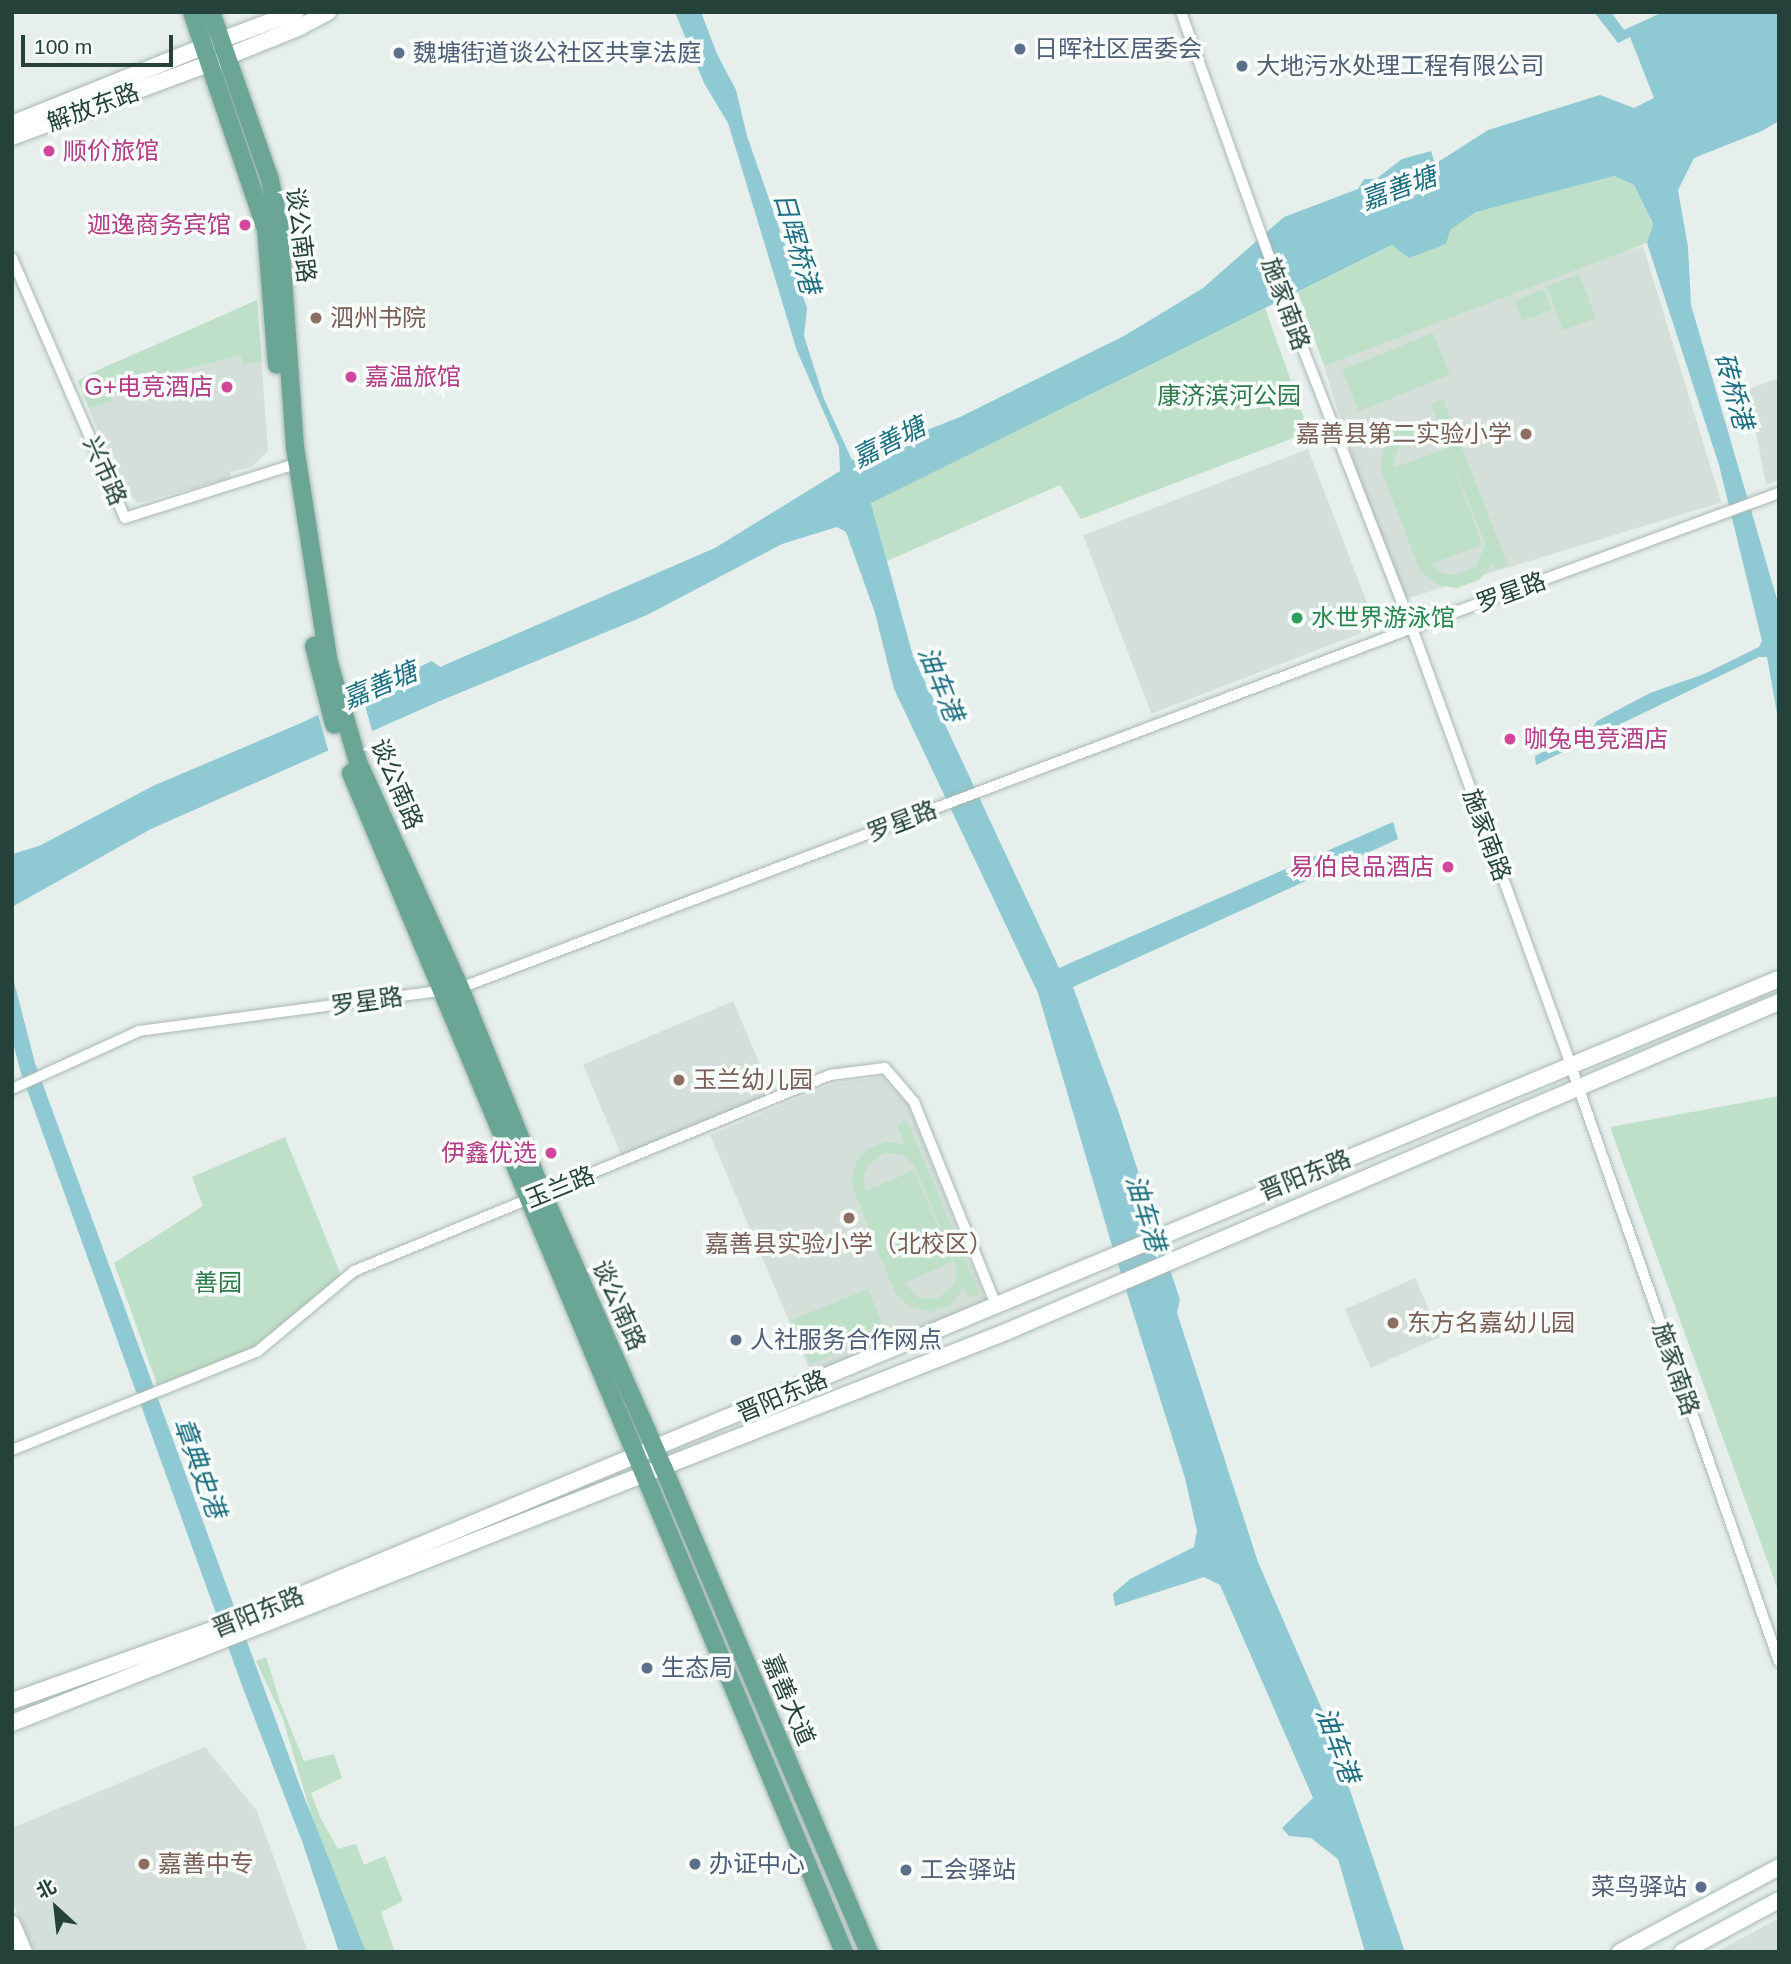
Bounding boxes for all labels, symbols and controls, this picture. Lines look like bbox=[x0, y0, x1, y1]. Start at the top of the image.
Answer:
scale bar bbox=[24, 21, 177, 65]
text: 100 m bbox=[34, 35, 92, 58]
place label: 日晖社区居委会 bbox=[1034, 35, 1202, 63]
place label: 魏塘街道谈公社区共享法庭 bbox=[413, 39, 701, 67]
marker: 日晖社区居委会 bbox=[1012, 41, 1028, 57]
marker: 魏塘街道谈公社区共享法庭 bbox=[391, 45, 407, 61]
place label: 大地污水处理工程有限公司 bbox=[1256, 52, 1544, 80]
marker: 大地污水处理工程有限公司 bbox=[1234, 58, 1250, 74]
street label: 解放东路 bbox=[43, 77, 143, 137]
place label: 顺价旅馆 bbox=[63, 137, 159, 165]
marker: 顺价旅馆 bbox=[41, 143, 57, 159]
water label: 嘉善塘 bbox=[1357, 161, 1441, 217]
street label: 谈公南路 bbox=[281, 186, 321, 284]
water label: 日晖桥港 bbox=[767, 189, 825, 297]
place label: 迦逸商务宾馆 bbox=[87, 211, 231, 239]
marker: 迦逸商务宾馆 bbox=[237, 217, 253, 233]
street label: 施家南路 bbox=[1256, 254, 1316, 354]
place label: 泗州书院 bbox=[330, 304, 426, 332]
marker: 泗州书院 bbox=[308, 310, 324, 326]
water label: 砖桥港 bbox=[1707, 349, 1759, 433]
place label: 嘉温旅馆 bbox=[365, 363, 461, 391]
marker: 嘉温旅馆 bbox=[343, 369, 359, 385]
place label: G+电竞酒店 bbox=[84, 373, 213, 401]
marker: G+电竞酒店 bbox=[219, 379, 235, 395]
park label: 康济滨河公园 bbox=[1157, 382, 1301, 410]
water label: 嘉善塘 bbox=[847, 411, 931, 475]
place label: 嘉善县第二实验小学 bbox=[1296, 420, 1512, 448]
marker: 嘉善县第二实验小学 bbox=[1518, 426, 1534, 442]
street label: 兴市路 bbox=[77, 432, 133, 510]
street label: 罗星路 bbox=[1472, 566, 1550, 618]
place label: 水世界游泳馆 bbox=[1311, 604, 1455, 632]
marker: 水世界游泳馆 bbox=[1289, 610, 1305, 626]
water label: 油车港 bbox=[911, 642, 969, 726]
water label: 嘉善塘 bbox=[338, 656, 422, 716]
place label: 咖兔电竞酒店 bbox=[1524, 725, 1668, 753]
marker: 咖兔电竞酒店 bbox=[1502, 731, 1518, 747]
street label: 谈公南路 bbox=[365, 734, 429, 834]
street label: 施家南路 bbox=[1457, 785, 1517, 885]
street label: 罗星路 bbox=[863, 795, 941, 847]
place label: 易伯良品酒店 bbox=[1290, 853, 1434, 881]
marker: 易伯良品酒店 bbox=[1440, 859, 1456, 875]
street label: 罗星路 bbox=[329, 982, 405, 1020]
place label: 玉兰幼儿园 bbox=[693, 1066, 813, 1094]
marker: 玉兰幼儿园 bbox=[671, 1072, 687, 1088]
place label: 伊鑫优选 bbox=[441, 1139, 537, 1167]
street label: 晋阳东路 bbox=[1255, 1144, 1355, 1206]
marker: 伊鑫优选 bbox=[543, 1145, 559, 1161]
street label: 玉兰路 bbox=[521, 1160, 599, 1214]
water label: 油车港 bbox=[1119, 1171, 1171, 1255]
marker: 嘉善县实验小学（北校区） bbox=[841, 1210, 857, 1226]
place label: 嘉善县实验小学（北校区） bbox=[705, 1230, 993, 1258]
street label: 谈公南路 bbox=[586, 1255, 652, 1355]
park label: 善园 bbox=[194, 1269, 242, 1297]
place label: 东方名嘉幼儿园 bbox=[1407, 1309, 1575, 1337]
marker: 东方名嘉幼儿园 bbox=[1385, 1315, 1401, 1331]
street label: 施家南路 bbox=[1647, 1319, 1705, 1419]
place label: 人社服务合作网点 bbox=[750, 1326, 942, 1354]
marker: 人社服务合作网点 bbox=[728, 1332, 744, 1348]
street label: 晋阳东路 bbox=[732, 1364, 832, 1428]
water label: 章典史港 bbox=[167, 1414, 231, 1522]
street label: 晋阳东路 bbox=[208, 1581, 308, 1643]
street label: 嘉善大道 bbox=[757, 1650, 821, 1750]
place label: 生态局 bbox=[661, 1654, 733, 1682]
marker: 生态局 bbox=[639, 1660, 655, 1676]
water label: 油车港 bbox=[1309, 1703, 1365, 1787]
place label: 嘉善中专 bbox=[158, 1850, 254, 1878]
place label: 办证中心 bbox=[709, 1850, 805, 1878]
marker: 嘉善中专 bbox=[136, 1856, 152, 1872]
marker: 办证中心 bbox=[687, 1856, 703, 1872]
place label: 工会驿站 bbox=[920, 1856, 1016, 1884]
marker: 工会驿站 bbox=[898, 1862, 914, 1878]
north arrow bbox=[21, 1873, 91, 1943]
place label: 菜鸟驿站 bbox=[1591, 1873, 1687, 1901]
text: 北 bbox=[33, 1875, 59, 1903]
marker: 菜鸟驿站 bbox=[1693, 1879, 1709, 1895]

